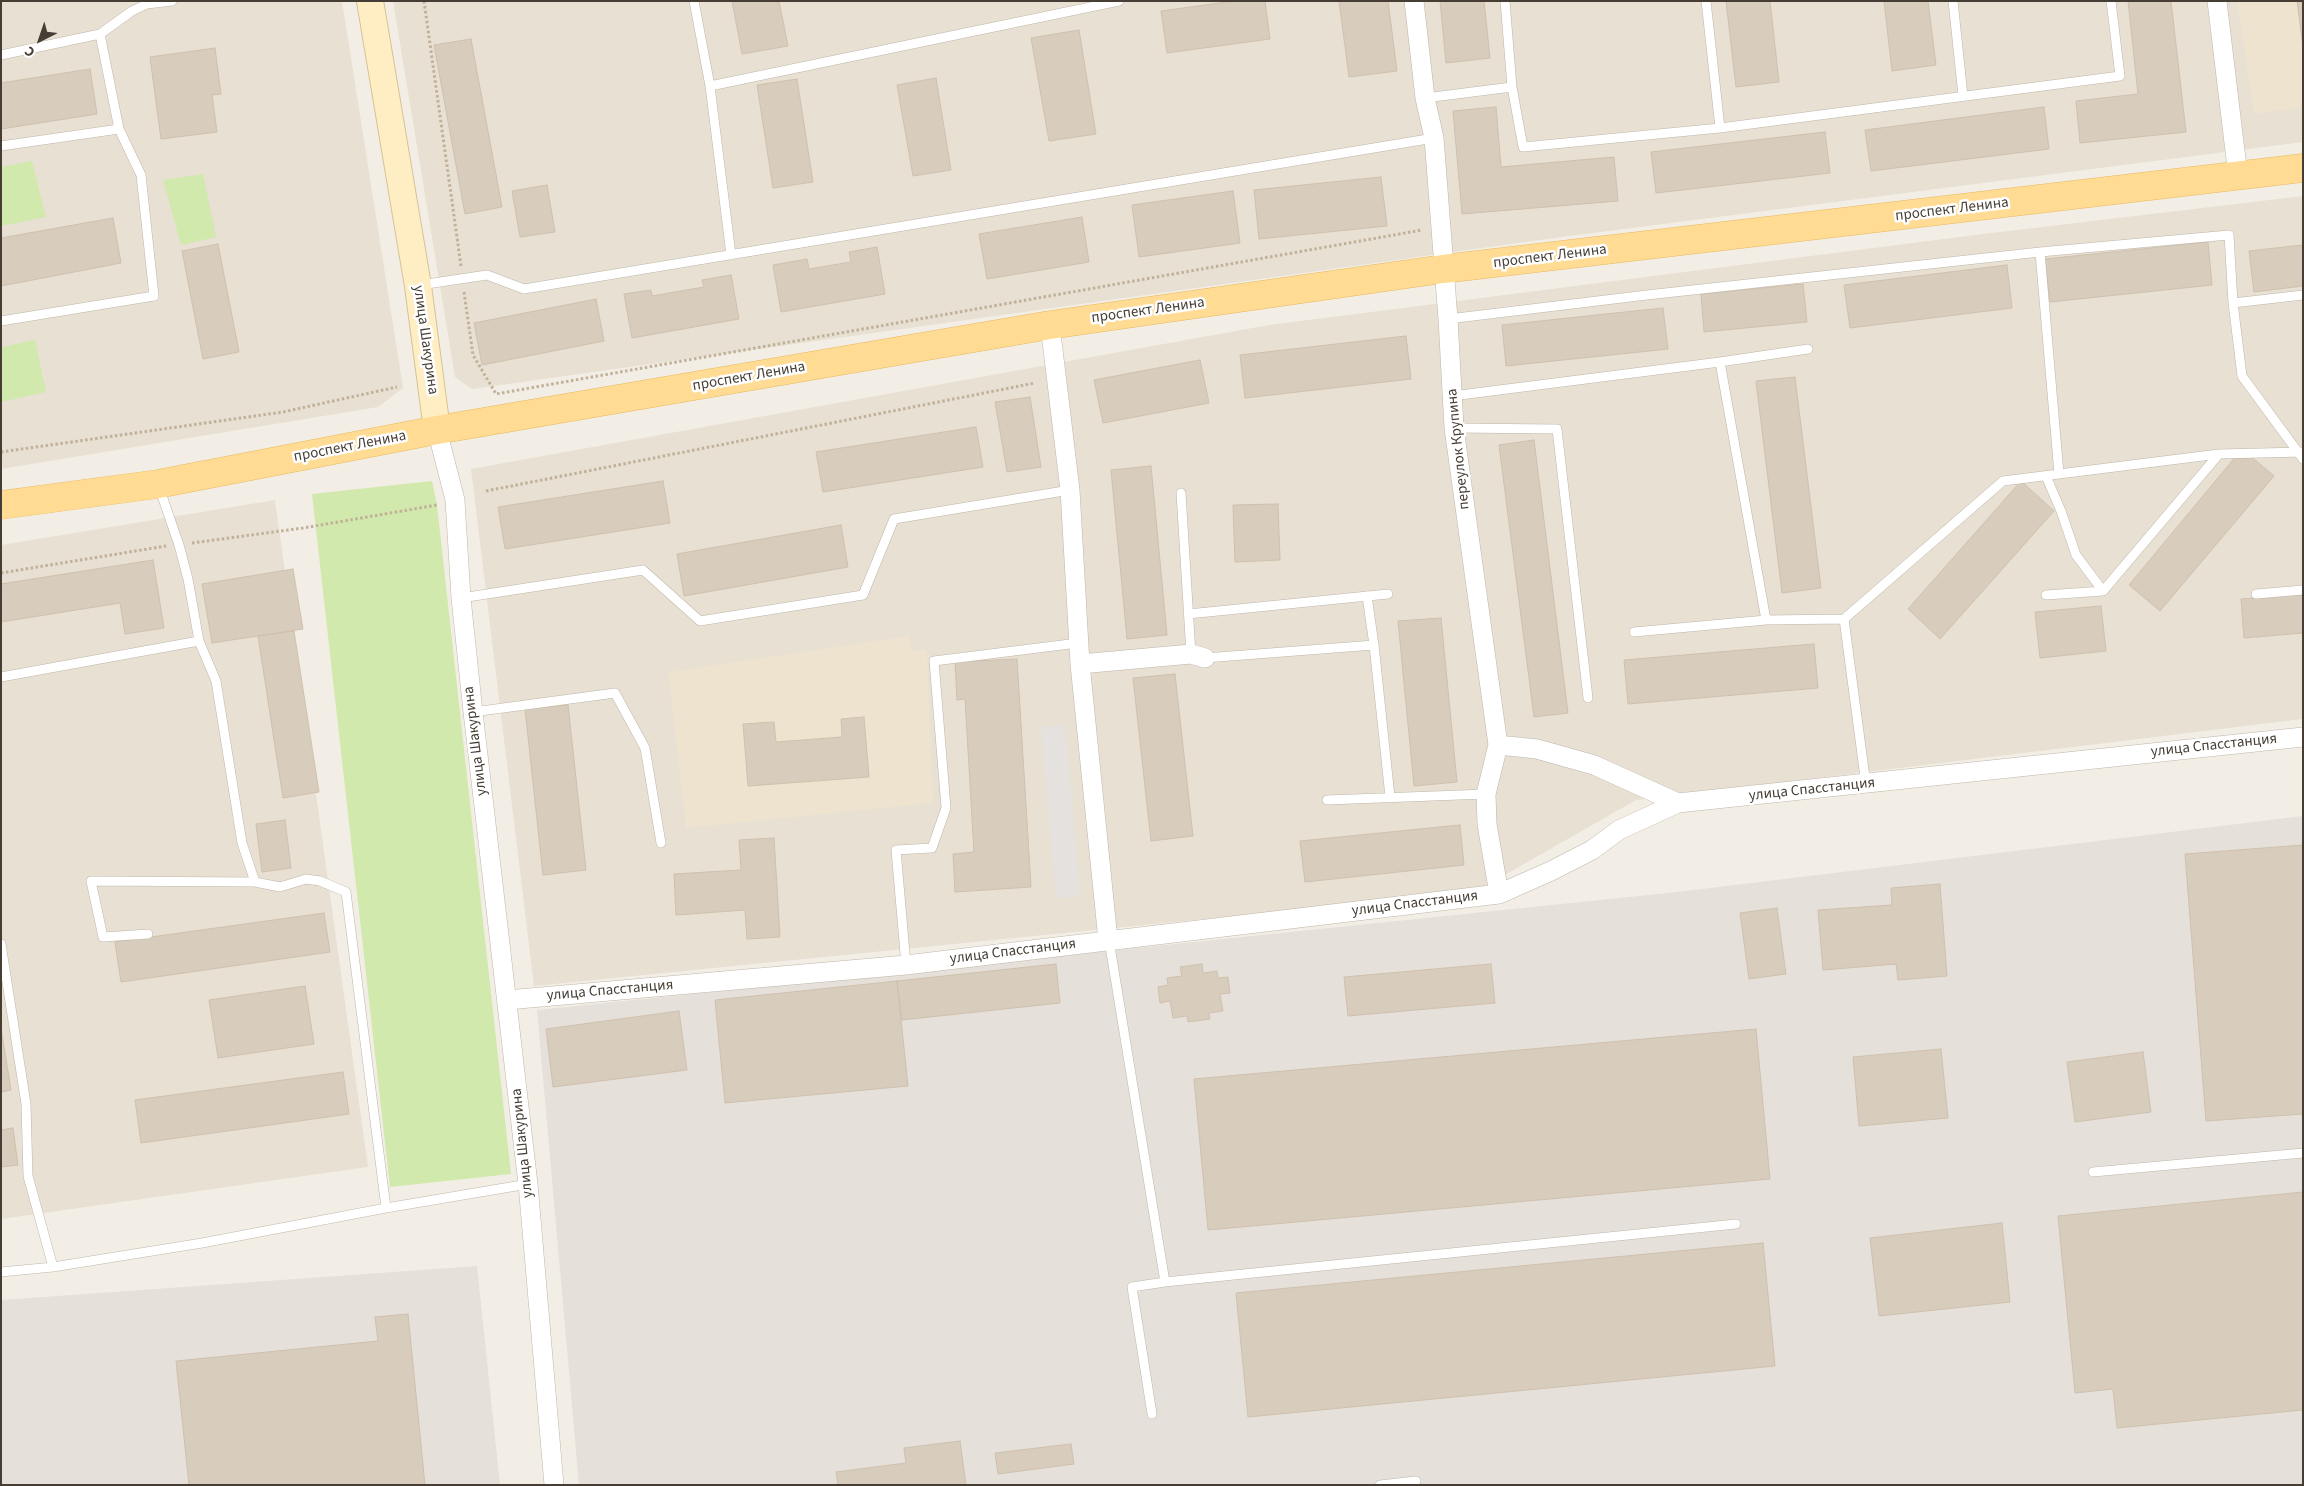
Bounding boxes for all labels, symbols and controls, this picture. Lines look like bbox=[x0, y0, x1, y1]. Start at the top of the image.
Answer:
north arrow bbox=[15, 15, 65, 65]
text: С bbox=[21, 41, 40, 62]
street label: проспект Ленина bbox=[1894, 194, 2010, 226]
street label: проспект Ленина bbox=[1492, 241, 1608, 273]
street label: улица Шакурина bbox=[408, 284, 442, 396]
street label: проспект Ленина bbox=[1090, 294, 1206, 328]
street label: проспект Ленина bbox=[691, 358, 807, 396]
street label: переулок Крупина bbox=[1444, 388, 1474, 510]
street label: проспект Ленина bbox=[292, 427, 408, 467]
street label: улица Шакурина bbox=[460, 685, 492, 797]
street label: улица Спасстанция bbox=[2150, 730, 2278, 762]
street label: улица Спасстанция bbox=[1748, 774, 1876, 806]
street label: улица Спасстанция bbox=[1351, 887, 1479, 921]
street label: улица Спасстанция bbox=[949, 935, 1077, 969]
street label: улица Спасстанция bbox=[546, 976, 674, 1006]
street label: улица Шакурина bbox=[508, 1087, 538, 1199]

